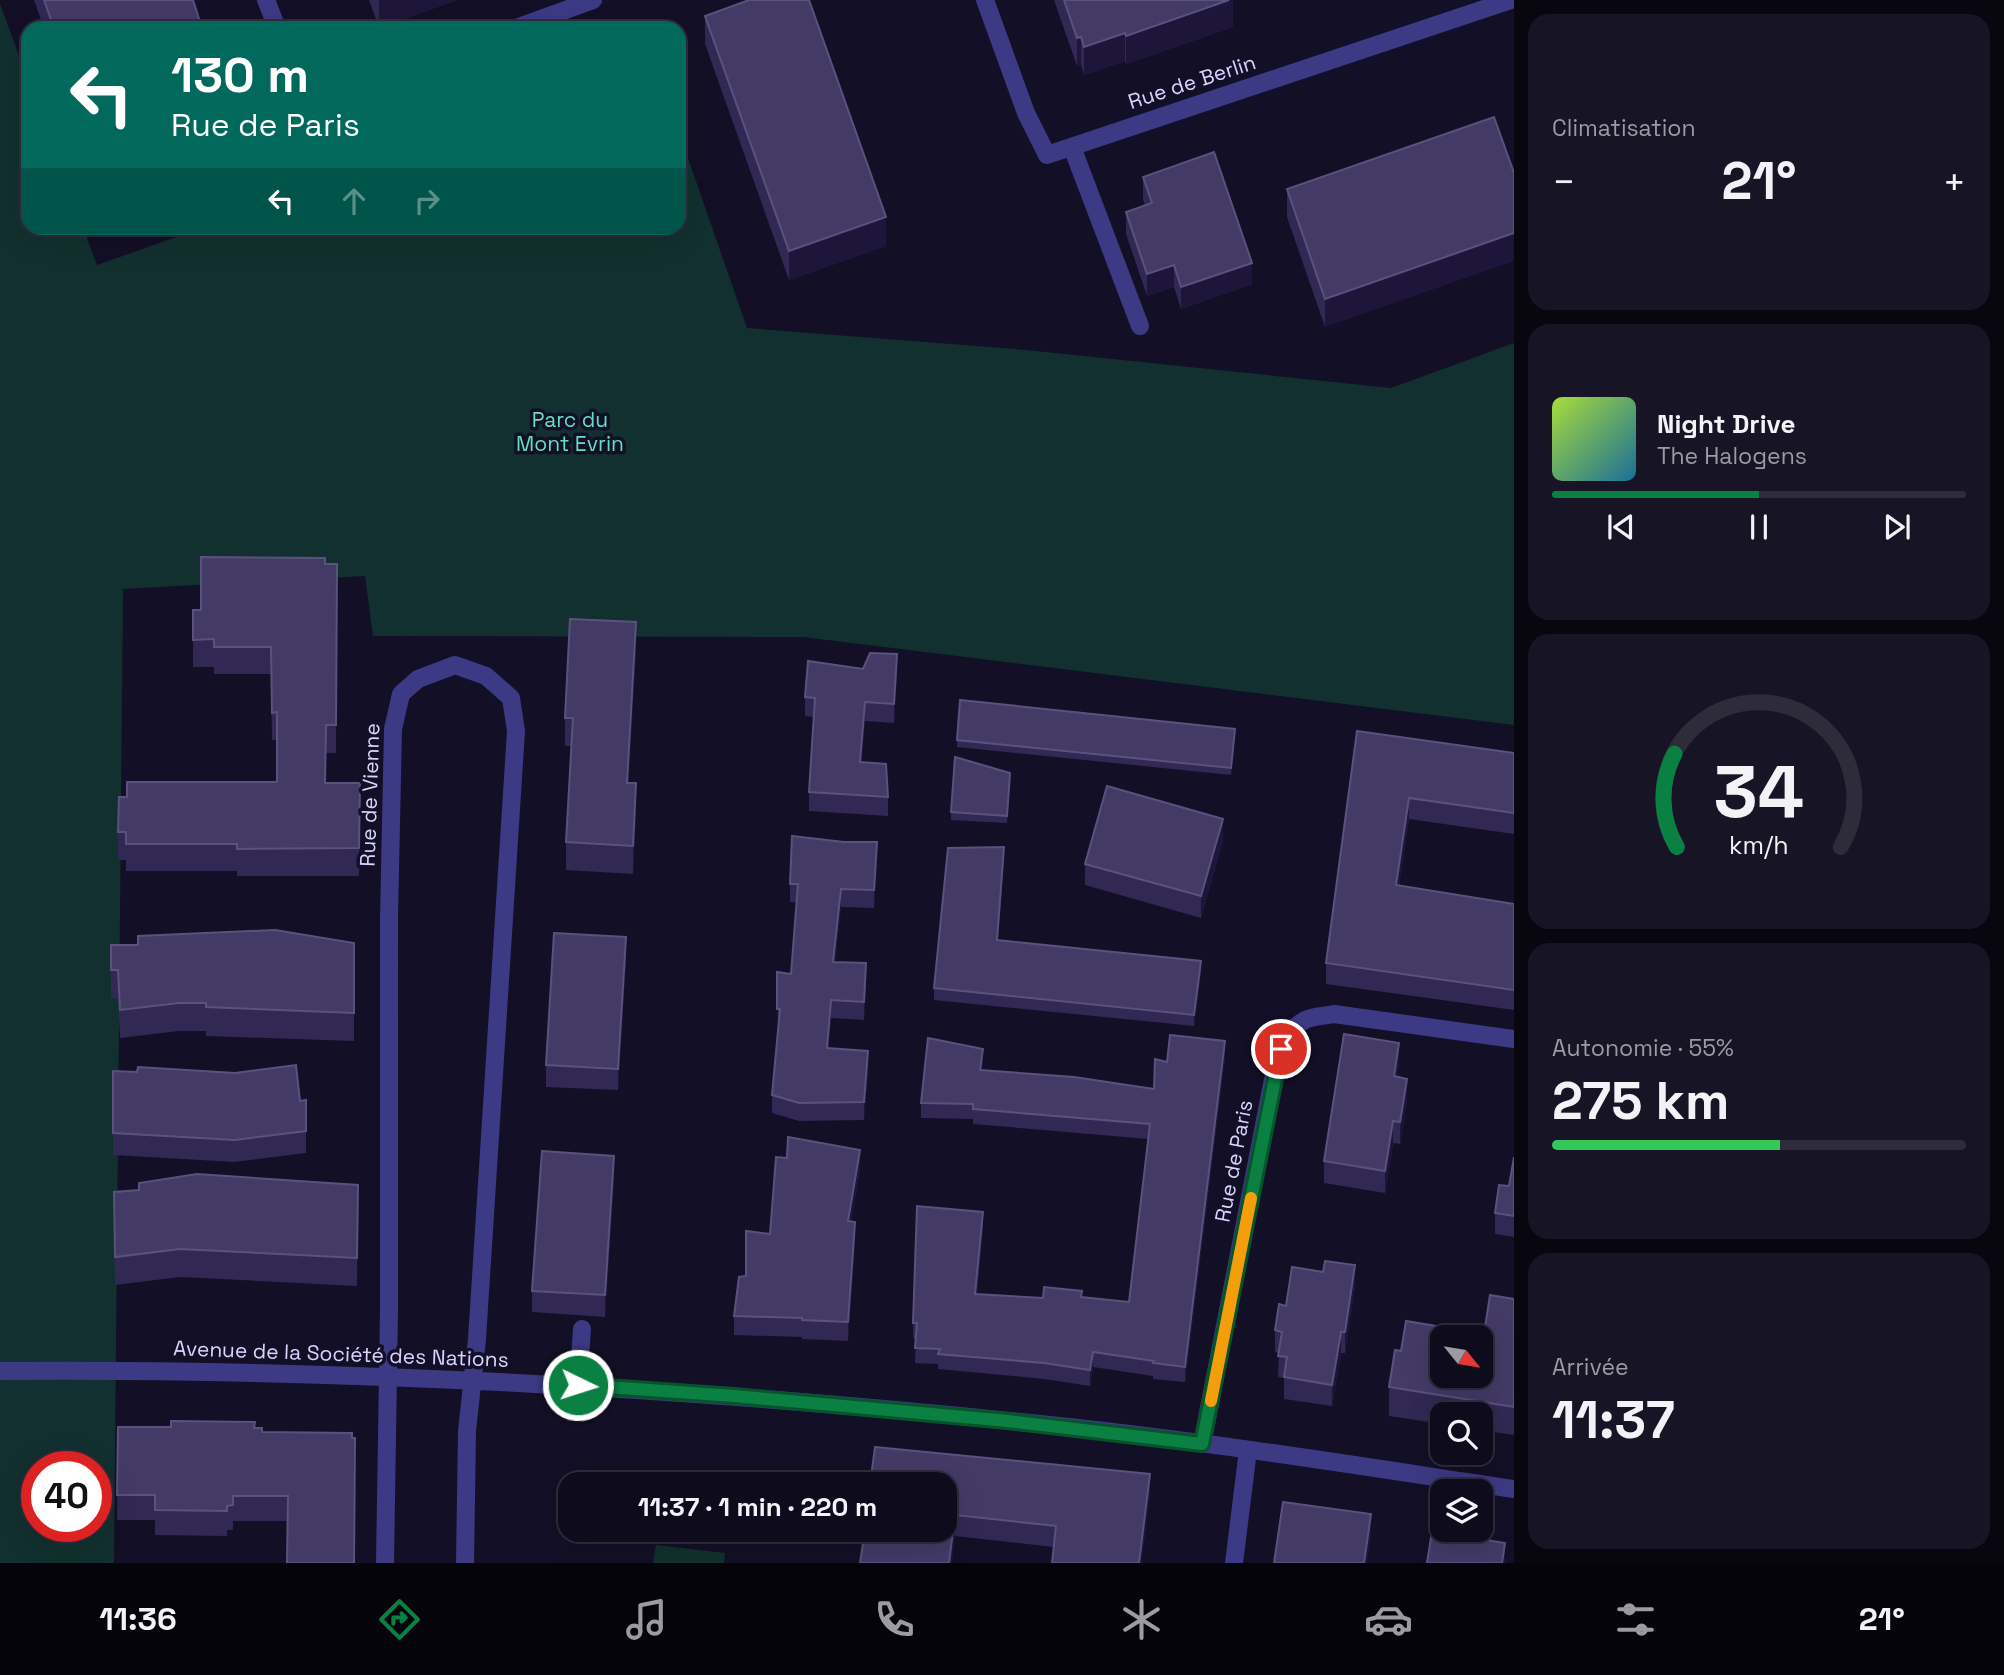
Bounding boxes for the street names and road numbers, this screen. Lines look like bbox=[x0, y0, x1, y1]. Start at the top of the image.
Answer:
street label: Rue de Berlin bbox=[1125, 48, 1259, 115]
street label: Rue de Vienne bbox=[353, 723, 386, 867]
street label: Rue de Paris bbox=[1208, 1098, 1259, 1224]
street label: Avenue de la Société des Nations bbox=[173, 1334, 509, 1373]

